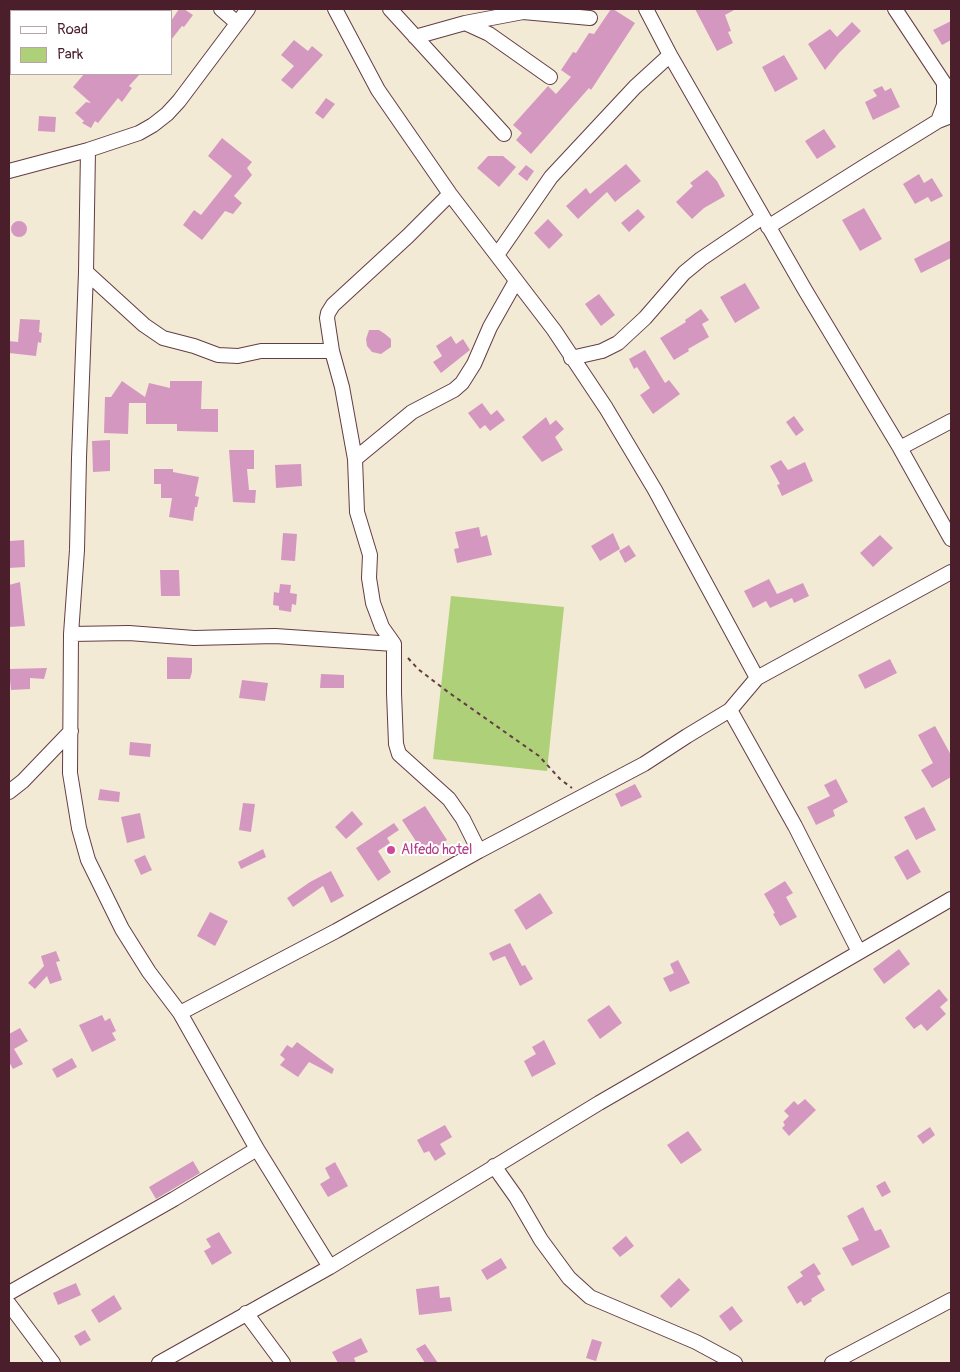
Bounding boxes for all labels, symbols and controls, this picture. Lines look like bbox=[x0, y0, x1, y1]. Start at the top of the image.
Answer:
legend bbox=[10, 10, 172, 75]
text: Road bbox=[57, 20, 88, 39]
text: Park bbox=[57, 45, 83, 64]
place label: Alfedo hotel bbox=[401, 842, 472, 858]
marker: Alfedo hotel bbox=[385, 844, 397, 856]

